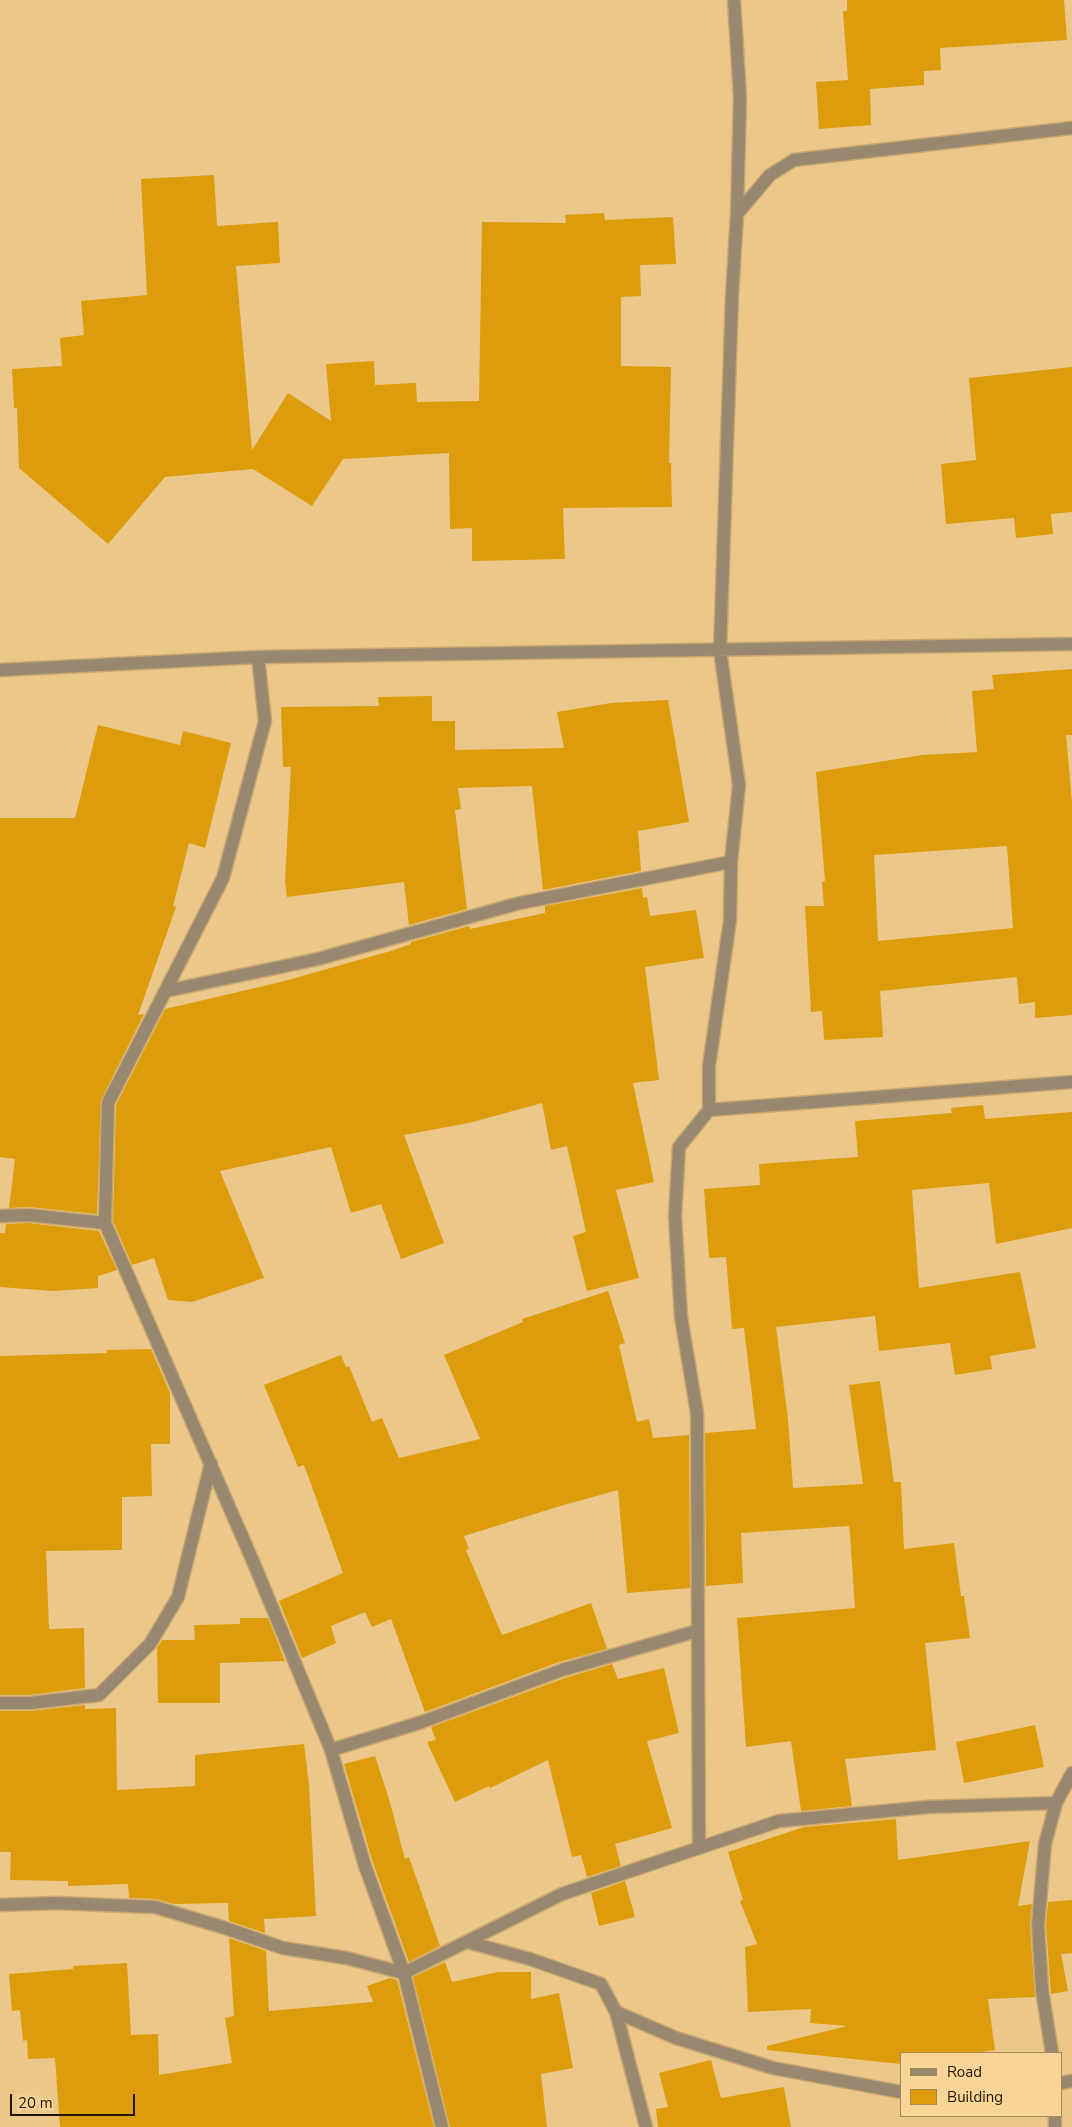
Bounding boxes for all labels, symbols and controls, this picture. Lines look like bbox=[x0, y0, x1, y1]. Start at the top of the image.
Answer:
legend bbox=[900, 2052, 1062, 2117]
text: Road bbox=[947, 2062, 982, 2082]
scale bar bbox=[12, 2084, 138, 2116]
text: Building bbox=[947, 2087, 1003, 2107]
text: 20 m bbox=[18, 2093, 53, 2113]

